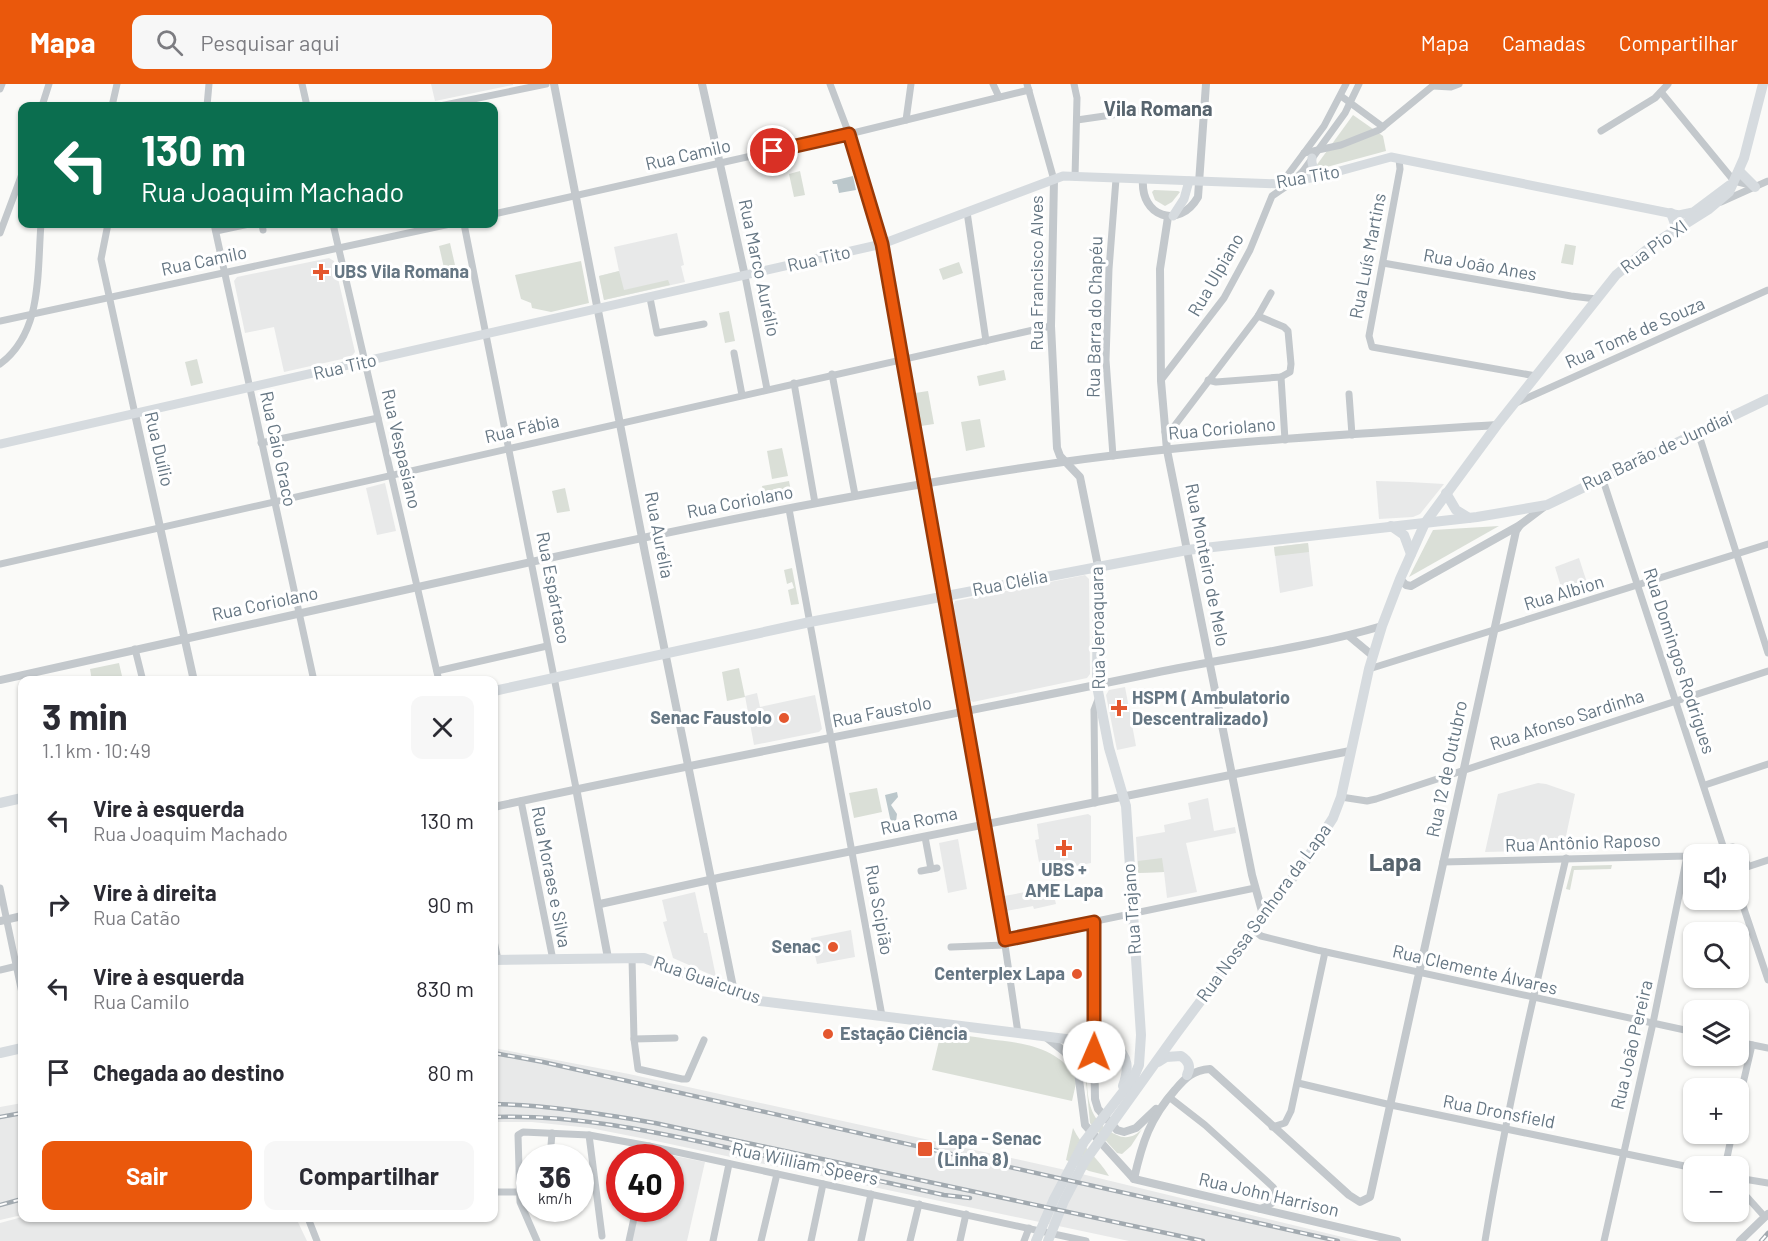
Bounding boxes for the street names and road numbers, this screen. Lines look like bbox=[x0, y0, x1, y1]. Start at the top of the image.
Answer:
street label: Rua Camilo bbox=[643, 134, 733, 175]
street label: Rua Tito bbox=[1274, 160, 1341, 192]
street label: Rua Luís Martins bbox=[1344, 191, 1390, 321]
street label: Rua Francisco Alves bbox=[1025, 195, 1047, 351]
street label: Rua Marco Aurélio bbox=[735, 197, 785, 338]
street label: Rua Pio XI bbox=[1616, 215, 1691, 278]
street label: Rua Ulpiano bbox=[1183, 229, 1248, 320]
street label: Rua Barra do Chapéu bbox=[1082, 236, 1106, 398]
street label: Rua Camilo bbox=[159, 240, 249, 280]
street label: Rua Tito bbox=[785, 240, 852, 276]
street label: Rua João Anes bbox=[1422, 243, 1539, 285]
street label: Rua Tomé de Souza bbox=[1561, 291, 1708, 373]
street label: Rua Tito bbox=[311, 348, 378, 384]
street label: Rua Vespasiano bbox=[378, 387, 426, 511]
street label: Rua Caio Graco bbox=[256, 389, 302, 508]
street label: Rua Barão de Jundiaí bbox=[1578, 406, 1735, 494]
street label: Rua Duílio bbox=[141, 409, 179, 488]
street label: Rua Fábia bbox=[482, 409, 561, 447]
street label: Rua Coriolano bbox=[1167, 412, 1277, 444]
street label: Rua Coriolano bbox=[685, 480, 795, 522]
street label: Rua Monteiro de Melo bbox=[1181, 481, 1235, 648]
street label: Rua Aurélia bbox=[641, 490, 679, 580]
street label: Rua Espártaco bbox=[532, 530, 576, 646]
street label: Rua Clélia bbox=[970, 564, 1049, 600]
street label: Rua Domingos Rodrigues bbox=[1639, 565, 1720, 757]
street label: Rua Jeroaquara bbox=[1085, 566, 1109, 690]
street label: Rua Albion bbox=[1521, 569, 1606, 615]
street label: Rua Coriolano bbox=[210, 581, 320, 625]
street label: Rua Afonso Sardinha bbox=[1487, 684, 1646, 754]
street label: Rua Faustolo bbox=[830, 691, 933, 731]
street label: Rua 12 de Outubro bbox=[1421, 698, 1471, 839]
street label: Rua Roma bbox=[878, 801, 959, 839]
street label: Rua Moraes e Silva bbox=[527, 804, 576, 949]
street label: Rua Nossa Senhora da Lapa bbox=[1191, 819, 1335, 1006]
street label: Rua Antônio Raposo bbox=[1505, 828, 1661, 856]
street label: Rua Scipião bbox=[861, 863, 899, 957]
street label: Rua Trajano bbox=[1117, 863, 1145, 955]
street label: Rua Clemente Álvares bbox=[1390, 939, 1560, 999]
street label: Rua Guaicurus bbox=[651, 950, 764, 1008]
street label: Rua João Pereira bbox=[1605, 978, 1657, 1112]
street label: Rua Dronsfield bbox=[1441, 1089, 1557, 1133]
street label: Rua William Speers bbox=[730, 1137, 880, 1189]
street label: Rua John Harrison bbox=[1197, 1167, 1342, 1221]

